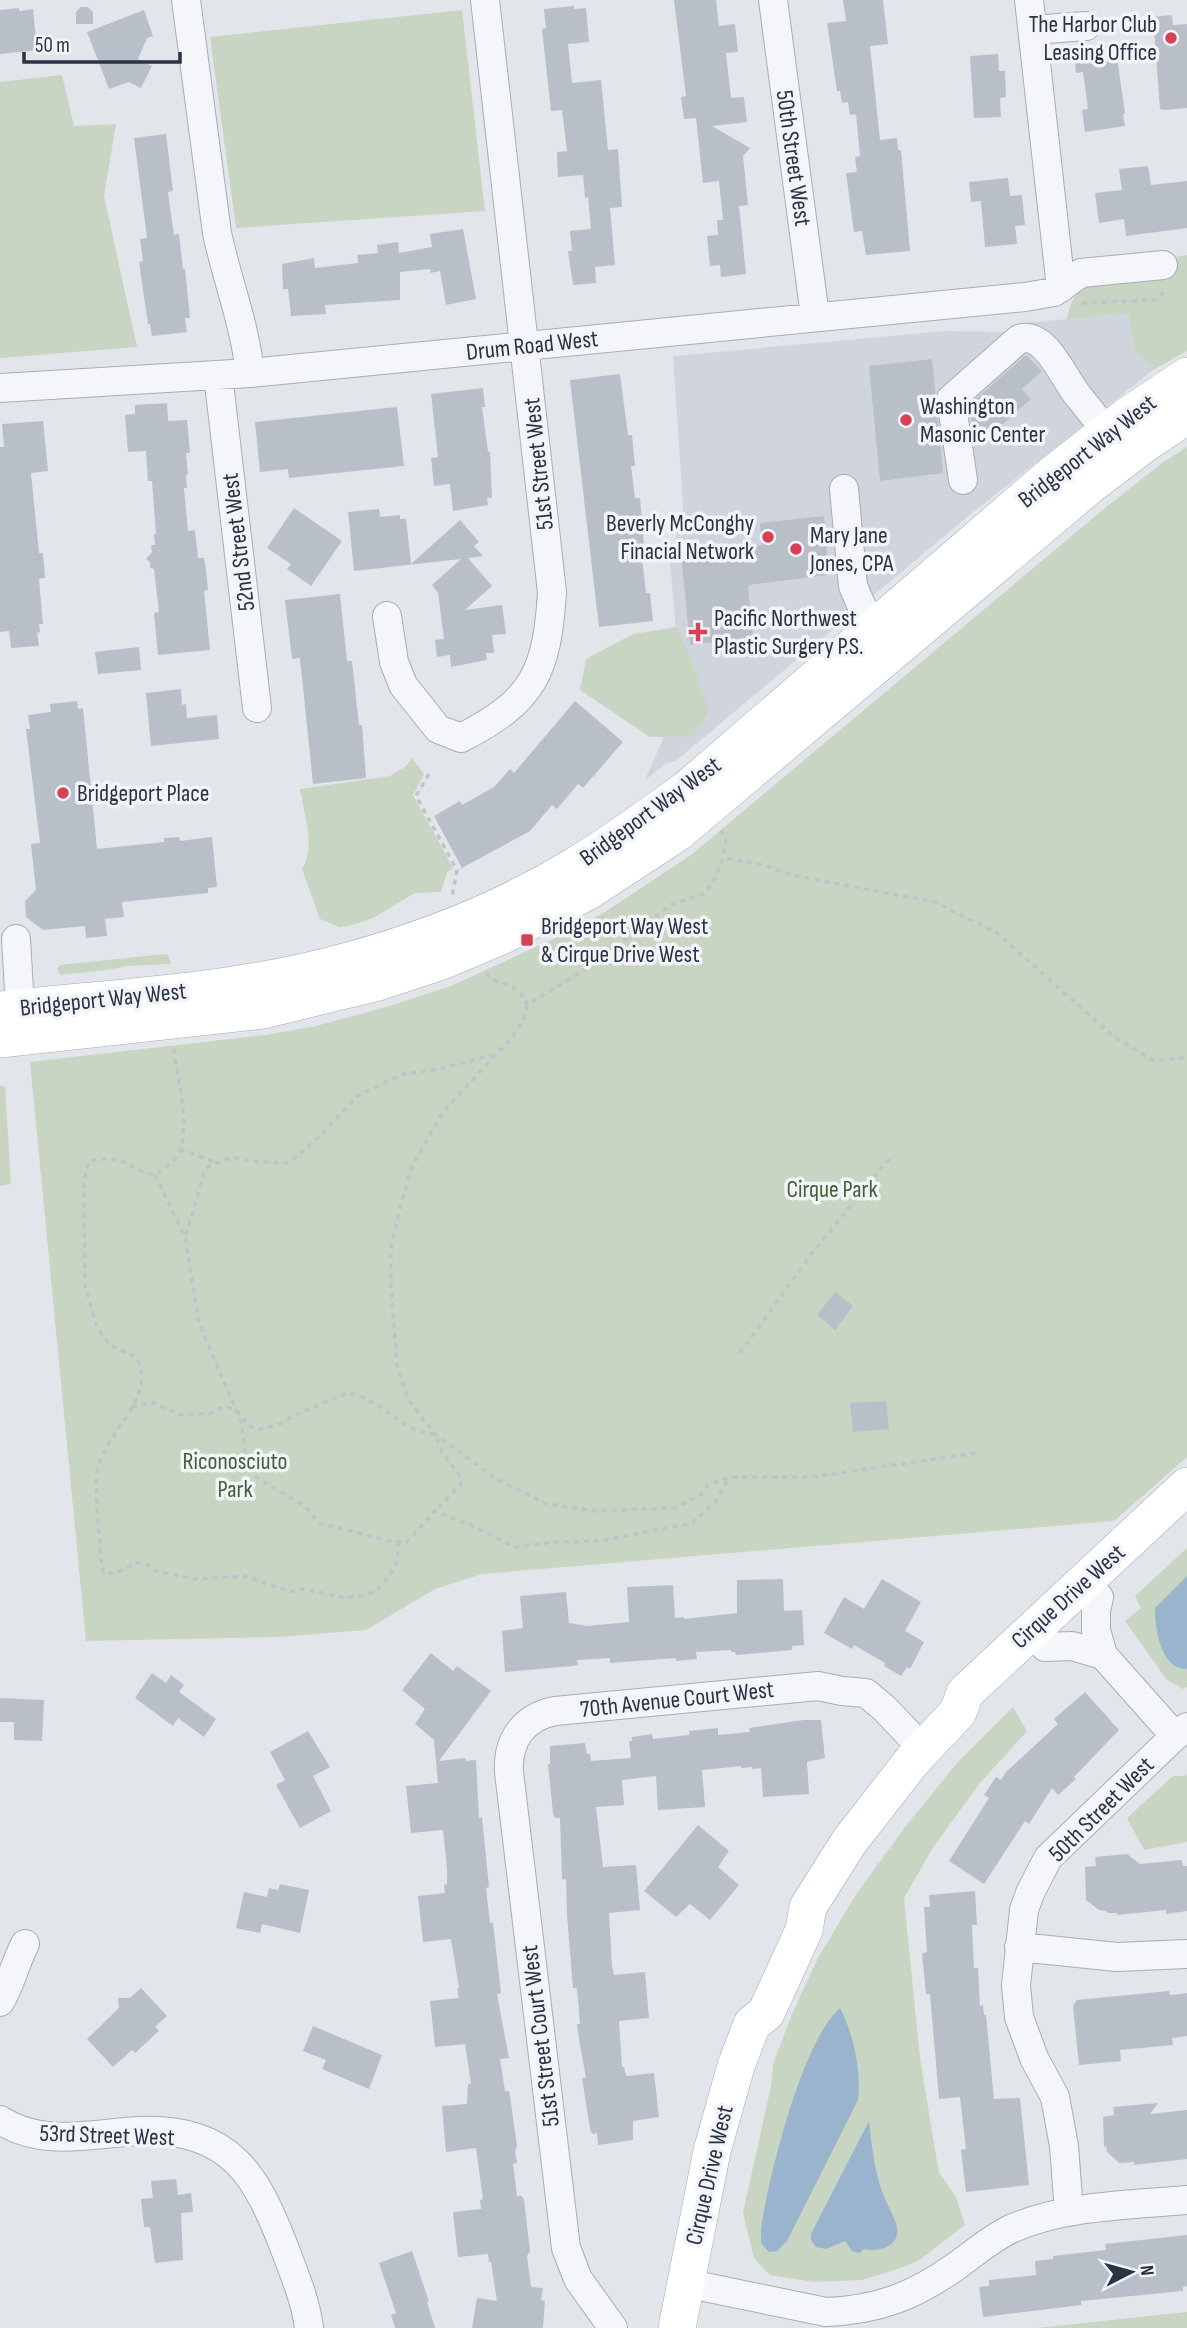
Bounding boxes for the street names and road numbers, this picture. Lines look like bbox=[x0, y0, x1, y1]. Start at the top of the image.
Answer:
street label: 50th Street West bbox=[770, 88, 817, 228]
street label: Drum Road West bbox=[465, 324, 599, 367]
street label: Bridgeport Way West bbox=[1012, 388, 1162, 514]
street label: 51st Street West bbox=[517, 396, 560, 532]
street label: 52nd Street West bbox=[216, 471, 261, 613]
street label: Bridgeport Way West bbox=[574, 751, 726, 872]
street label: Bridgeport Way West bbox=[18, 976, 188, 1023]
street label: Cirque Drive West bbox=[1006, 1538, 1131, 1655]
street label: 70th Avenue Court West bbox=[579, 1675, 775, 1724]
street label: 50th Street West bbox=[1043, 1751, 1160, 1868]
street label: 51st Street Court West bbox=[515, 1943, 566, 2128]
street label: Cirque Drive West bbox=[679, 2102, 740, 2248]
street label: 53rd Street West bbox=[39, 2119, 175, 2152]

